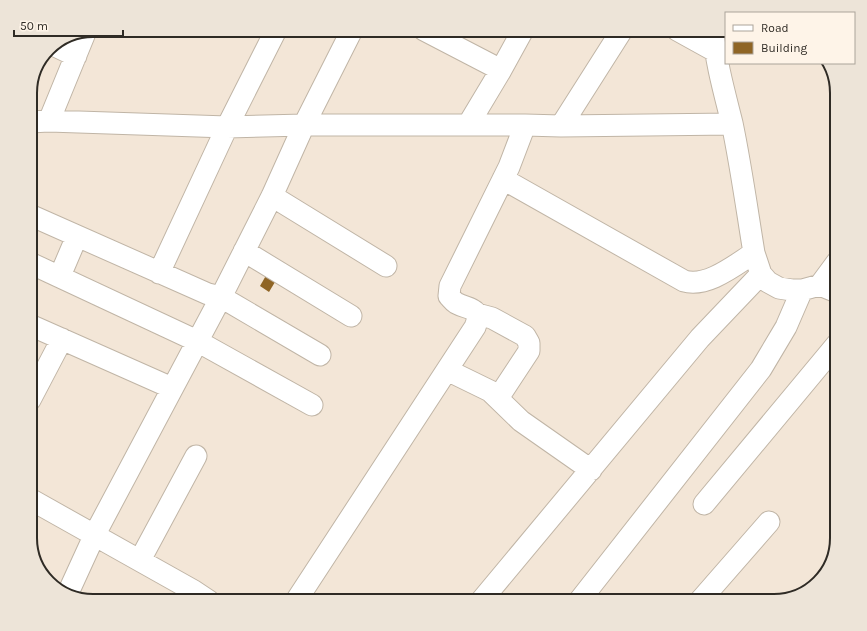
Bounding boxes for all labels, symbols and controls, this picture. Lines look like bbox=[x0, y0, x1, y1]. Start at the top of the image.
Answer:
scale bar bbox=[14, 12, 123, 38]
legend bbox=[725, 12, 855, 64]
text: 50 m bbox=[20, 19, 48, 33]
text: Road bbox=[761, 21, 789, 35]
text: Building bbox=[761, 41, 808, 55]

